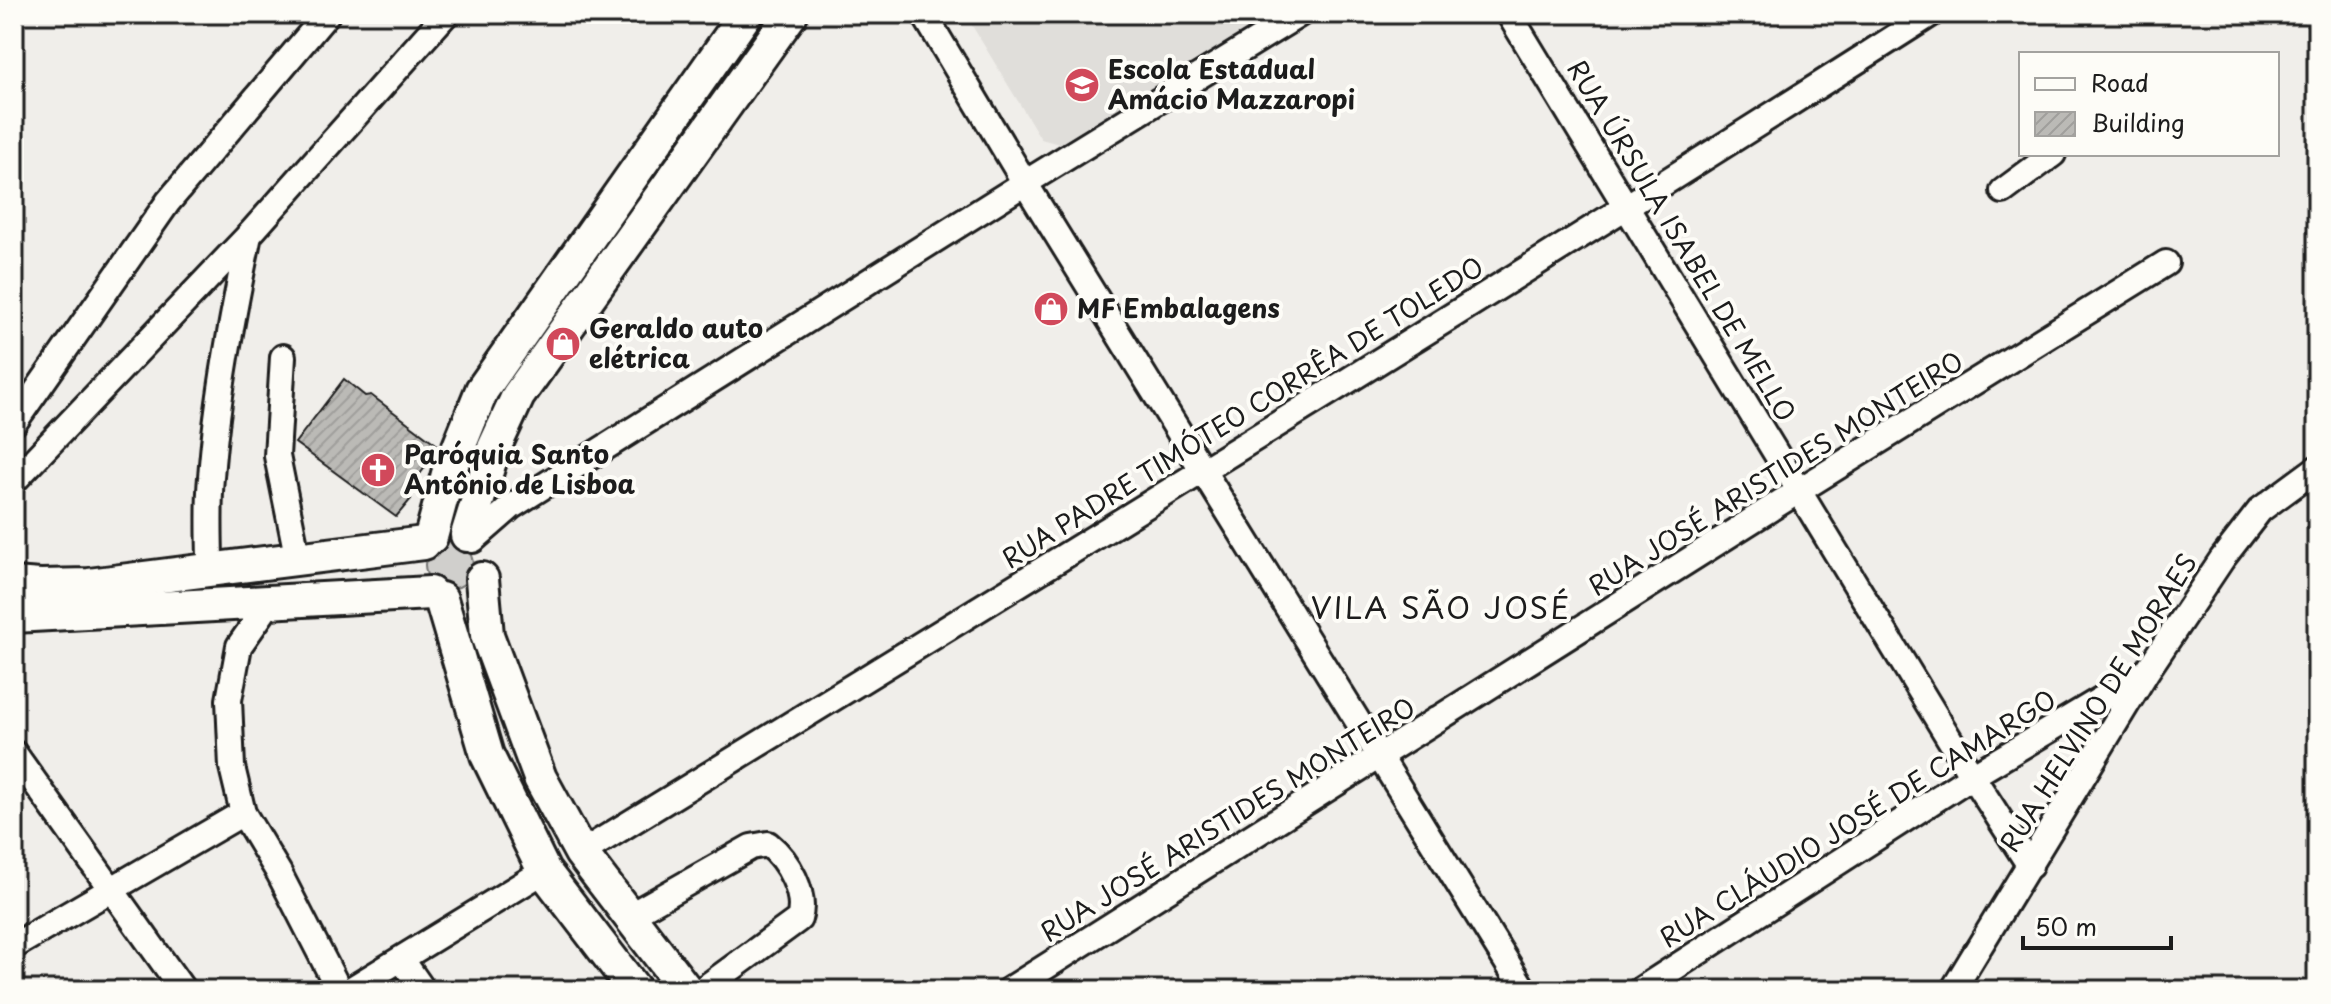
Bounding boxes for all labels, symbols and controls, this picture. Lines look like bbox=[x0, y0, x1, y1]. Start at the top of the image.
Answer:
place label: Escola Estadual Amácio Mazzaropi bbox=[1108, 49, 1355, 118]
street label: RUA ÚRSULA ISABEL DE MELLO bbox=[1559, 52, 1806, 428]
legend bbox=[2019, 52, 2279, 156]
text: Road bbox=[2091, 64, 2149, 100]
school or university icon: Escola Estadual Amácio Mazzaropi bbox=[1063, 66, 1101, 104]
text: Building bbox=[2091, 104, 2185, 140]
street label: RUA PADRE TIMÓTEO CORRÊA DE TOLEDO bbox=[994, 246, 1491, 577]
place label: MF Embalagens bbox=[1077, 288, 1280, 327]
shop icon: MF Embalagens bbox=[1032, 290, 1070, 328]
place label: Geraldo auto elétrica bbox=[589, 308, 763, 377]
shop icon: Geraldo auto elétrica bbox=[544, 325, 582, 363]
street label: RUA JOSÉ ARISTIDES MONTEIRO bbox=[1580, 341, 1970, 605]
place label: Paróquia Santo Antônio de Lisboa bbox=[404, 434, 635, 503]
church icon: Paróquia Santo Antônio de Lisboa bbox=[359, 451, 397, 489]
street label: RUA HELVINO DE MORAES bbox=[1990, 545, 2206, 859]
district label: VILA SÃO JOSÉ bbox=[1311, 584, 1571, 629]
street label: RUA CLÁUDIO JOSÉ DE CAMARGO bbox=[1652, 679, 2063, 956]
street label: RUA JOSÉ ARISTIDES MONTEIRO bbox=[1032, 687, 1422, 951]
scale bar bbox=[2023, 900, 2171, 950]
text: 50 m bbox=[2035, 908, 2097, 944]

